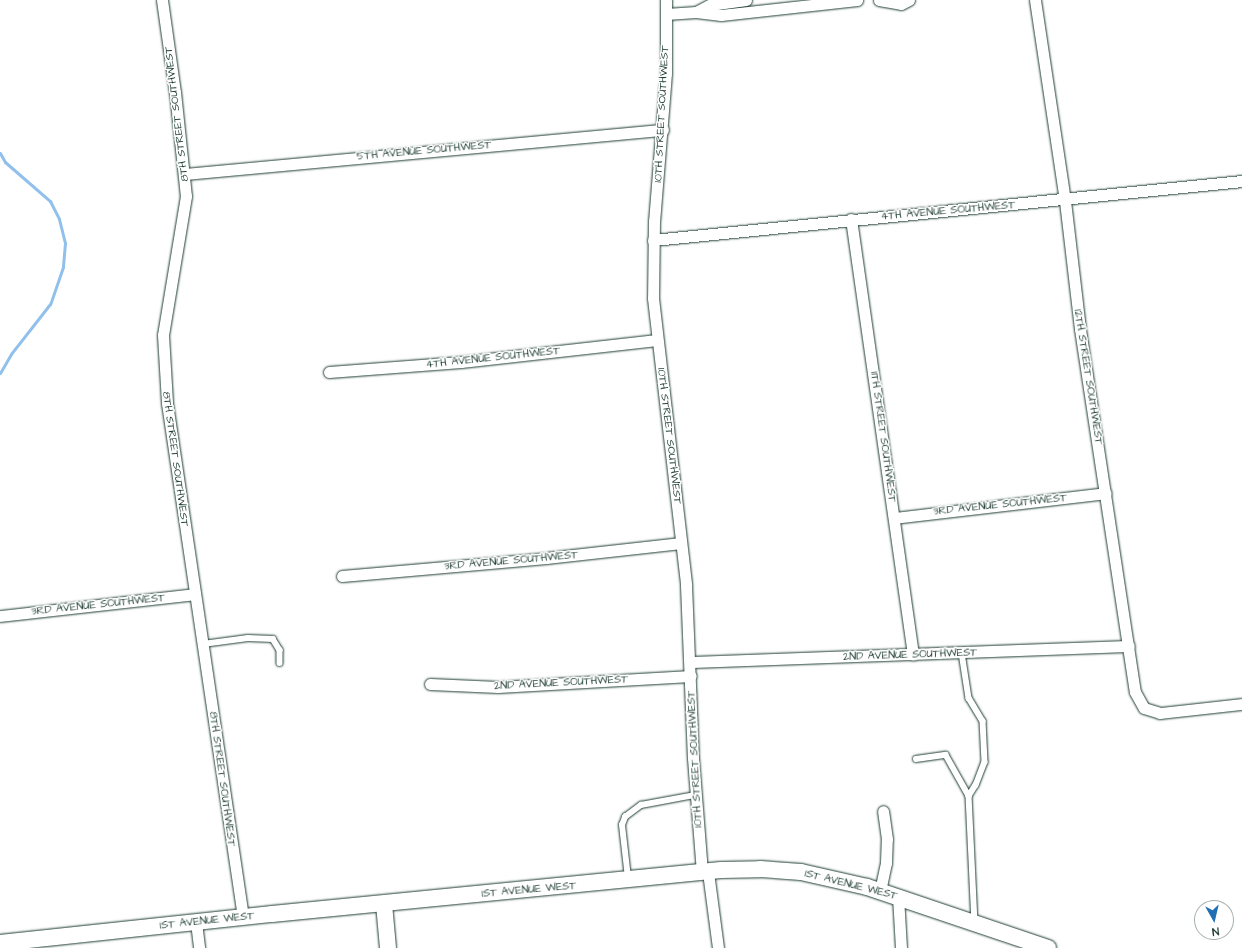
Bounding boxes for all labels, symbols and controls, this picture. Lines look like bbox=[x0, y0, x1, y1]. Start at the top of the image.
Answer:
street label: 10TH STREET SOUTHWEST bbox=[652, 45, 672, 183]
street label: 8TH STREET SOUTHWEST bbox=[162, 46, 192, 182]
street label: 5TH AVENUE SOUTHWEST bbox=[356, 139, 492, 163]
street label: 4TH AVENUE SOUTHWEST bbox=[880, 199, 1016, 223]
street label: 12TH STREET SOUTHWEST bbox=[1071, 309, 1105, 445]
street label: 4TH AVENUE SOUTHWEST bbox=[425, 344, 561, 372]
street label: 10TH STREET SOUTHWEST bbox=[654, 367, 684, 505]
street label: 11TH STREET SOUTHWEST bbox=[867, 371, 899, 503]
street label: 8TH STREET SOUTHWEST bbox=[159, 391, 191, 527]
street label: 3RD AVENUE SOUTHWEST bbox=[933, 491, 1067, 519]
street label: 3RD AVENUE SOUTHWEST bbox=[444, 549, 578, 573]
street label: 3RD AVENUE SOUTHWEST bbox=[31, 591, 165, 619]
street label: 2ND AVENUE SOUTHWEST bbox=[843, 646, 977, 664]
street label: 2ND AVENUE SOUTHWEST bbox=[494, 673, 628, 693]
street label: 10TH STREET SOUTHWEST bbox=[685, 690, 705, 828]
street label: 8TH STREET SOUTHWEST bbox=[206, 711, 238, 847]
street label: 1ST AVENUE WEST bbox=[803, 867, 899, 903]
street label: 1ST AVENUE WEST bbox=[481, 879, 577, 901]
north arrow bbox=[1194, 900, 1234, 940]
street label: 1ST AVENUE WEST bbox=[159, 909, 255, 933]
text: N bbox=[1211, 923, 1220, 939]

